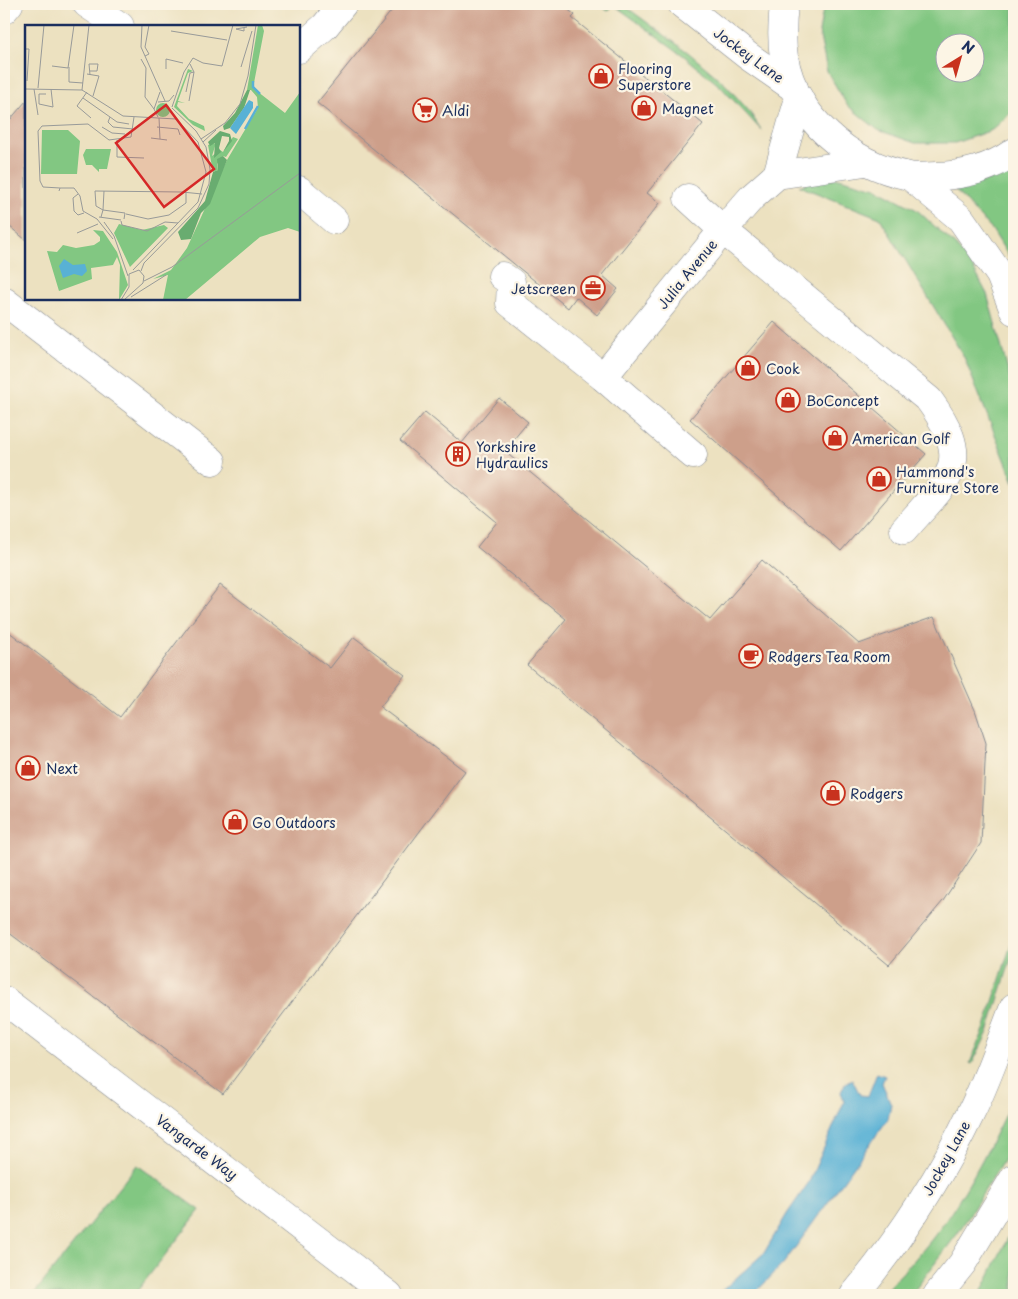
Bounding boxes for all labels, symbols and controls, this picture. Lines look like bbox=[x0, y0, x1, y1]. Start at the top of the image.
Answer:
street label: Jockey Lane bbox=[709, 22, 789, 88]
inset map bbox=[25, 25, 300, 300]
north arrow bbox=[936, 32, 986, 82]
text: N bbox=[957, 35, 979, 59]
place label: Flooring Superstore bbox=[618, 58, 691, 95]
shop icon: Flooring Superstore bbox=[588, 63, 614, 89]
shop icon: Magnet bbox=[631, 95, 657, 121]
supermarket icon: Aldi bbox=[412, 97, 438, 123]
place label: Magnet bbox=[662, 98, 714, 119]
place label: Aldi bbox=[442, 100, 469, 121]
street label: Julia Avenue bbox=[652, 234, 722, 314]
office icon: Jetscreen bbox=[580, 275, 606, 301]
place label: Jetscreen bbox=[511, 278, 576, 299]
shop icon: Cook bbox=[735, 355, 761, 381]
place label: Cook bbox=[766, 358, 800, 379]
shop icon: BoConcept bbox=[775, 387, 801, 413]
place label: BoConcept bbox=[806, 390, 879, 411]
shop icon: American Golf bbox=[822, 425, 848, 451]
place label: American Golf bbox=[852, 428, 951, 449]
place label: Yorkshire Hydraulics bbox=[476, 436, 548, 473]
building icon: Yorkshire Hydraulics bbox=[445, 441, 471, 467]
place label: Hammond's Furniture Store bbox=[896, 461, 999, 498]
shop icon: Hammond's Furniture Store bbox=[866, 466, 892, 492]
cafe icon: Rodgers Tea Room bbox=[738, 643, 764, 669]
place label: Rodgers Tea Room bbox=[768, 646, 891, 667]
shop icon: Next bbox=[15, 755, 41, 781]
place label: Next bbox=[46, 758, 78, 779]
shop icon: Rodgers bbox=[820, 780, 846, 806]
place label: Rodgers bbox=[850, 783, 903, 804]
shop icon: Go Outdoors bbox=[222, 809, 248, 835]
place label: Go Outdoors bbox=[252, 812, 336, 833]
street label: Vangarde Way bbox=[152, 1109, 242, 1185]
street label: Jockey Lane bbox=[917, 1117, 975, 1199]

